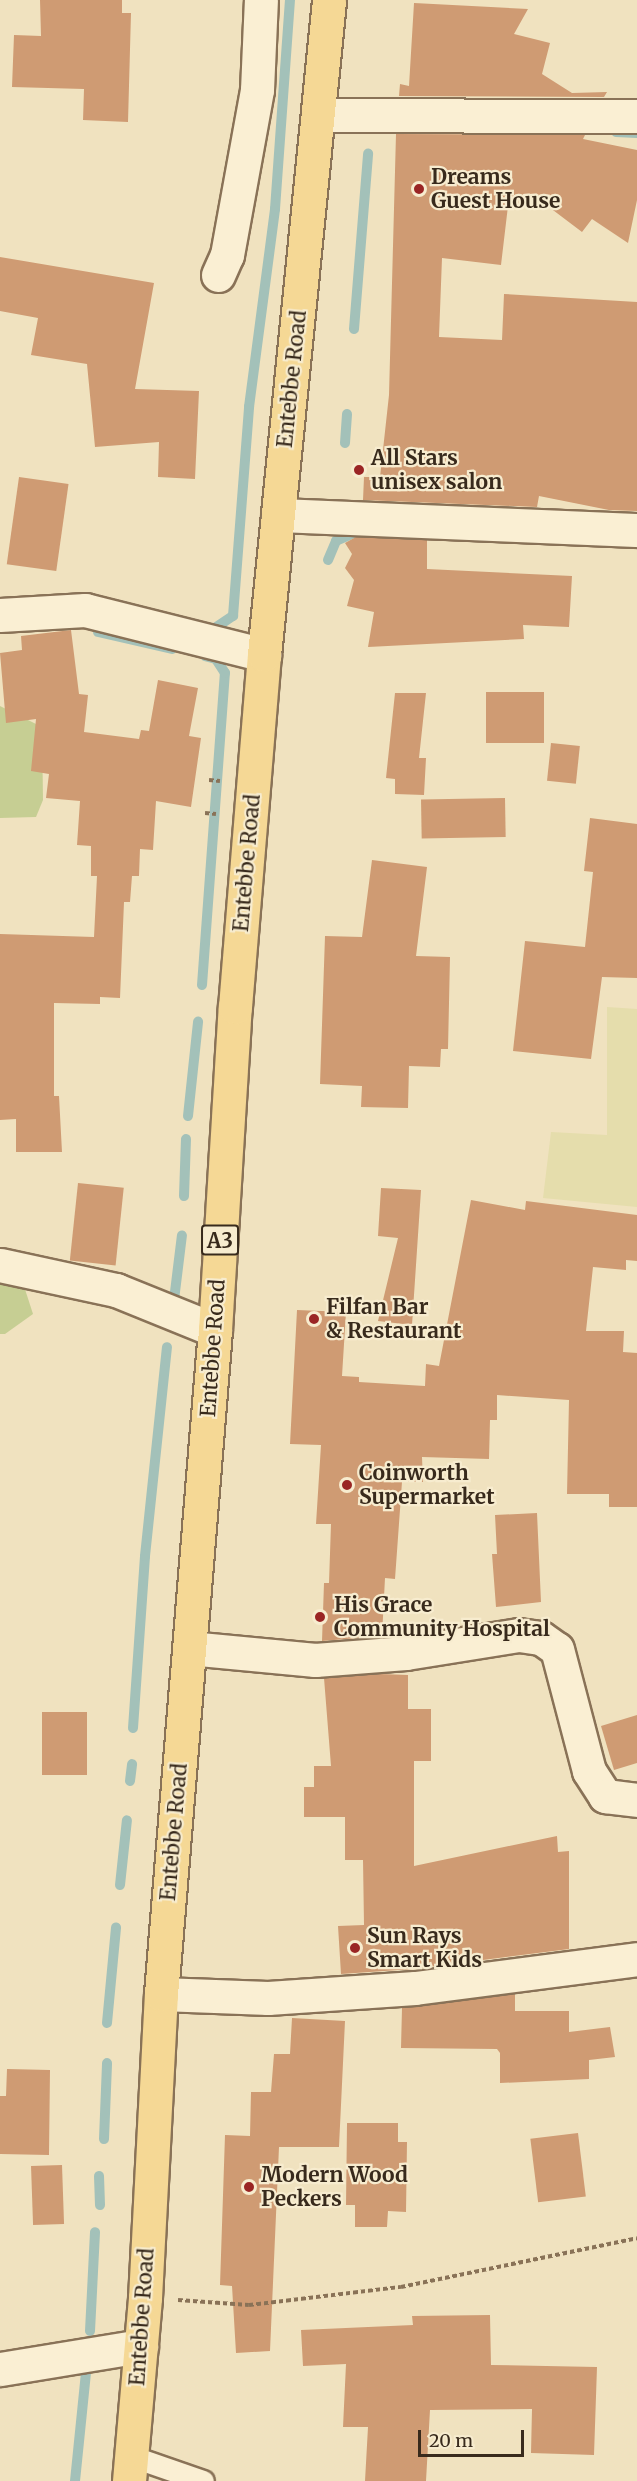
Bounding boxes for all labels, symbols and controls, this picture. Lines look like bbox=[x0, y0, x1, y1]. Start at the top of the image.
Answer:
place label: Dreams Guest House bbox=[431, 164, 560, 214]
marker: Dreams Guest House bbox=[412, 182, 426, 196]
street label: Entebbe Road bbox=[272, 309, 312, 449]
place label: All Stars unisex salon bbox=[371, 445, 502, 495]
marker: All Stars unisex salon bbox=[352, 463, 366, 477]
street label: Entebbe Road bbox=[228, 793, 266, 933]
road number: A3 bbox=[200, 1223, 240, 1257]
street label: Entebbe Road bbox=[196, 1278, 230, 1418]
place label: Filfan Bar & Restaurant bbox=[326, 1294, 461, 1344]
marker: Filfan Bar & Restaurant bbox=[307, 1312, 321, 1326]
place label: Coinworth Supermarket bbox=[359, 1460, 495, 1510]
marker: Coinworth Supermarket bbox=[340, 1478, 354, 1492]
place label: His Grace Community Hospital bbox=[334, 1592, 550, 1642]
marker: His Grace Community Hospital bbox=[311, 1608, 329, 1626]
street label: Entebbe Road bbox=[155, 1762, 193, 1902]
place label: Sun Rays Smart Kids bbox=[367, 1923, 482, 1973]
marker: Sun Rays Smart Kids bbox=[348, 1941, 362, 1955]
place label: Modern Wood Peckers bbox=[261, 2162, 408, 2212]
marker: Modern Wood Peckers bbox=[242, 2180, 256, 2194]
street label: Entebbe Road bbox=[125, 2247, 159, 2387]
scale bar bbox=[421, 2418, 528, 2456]
text: 20 m bbox=[429, 2429, 473, 2452]

